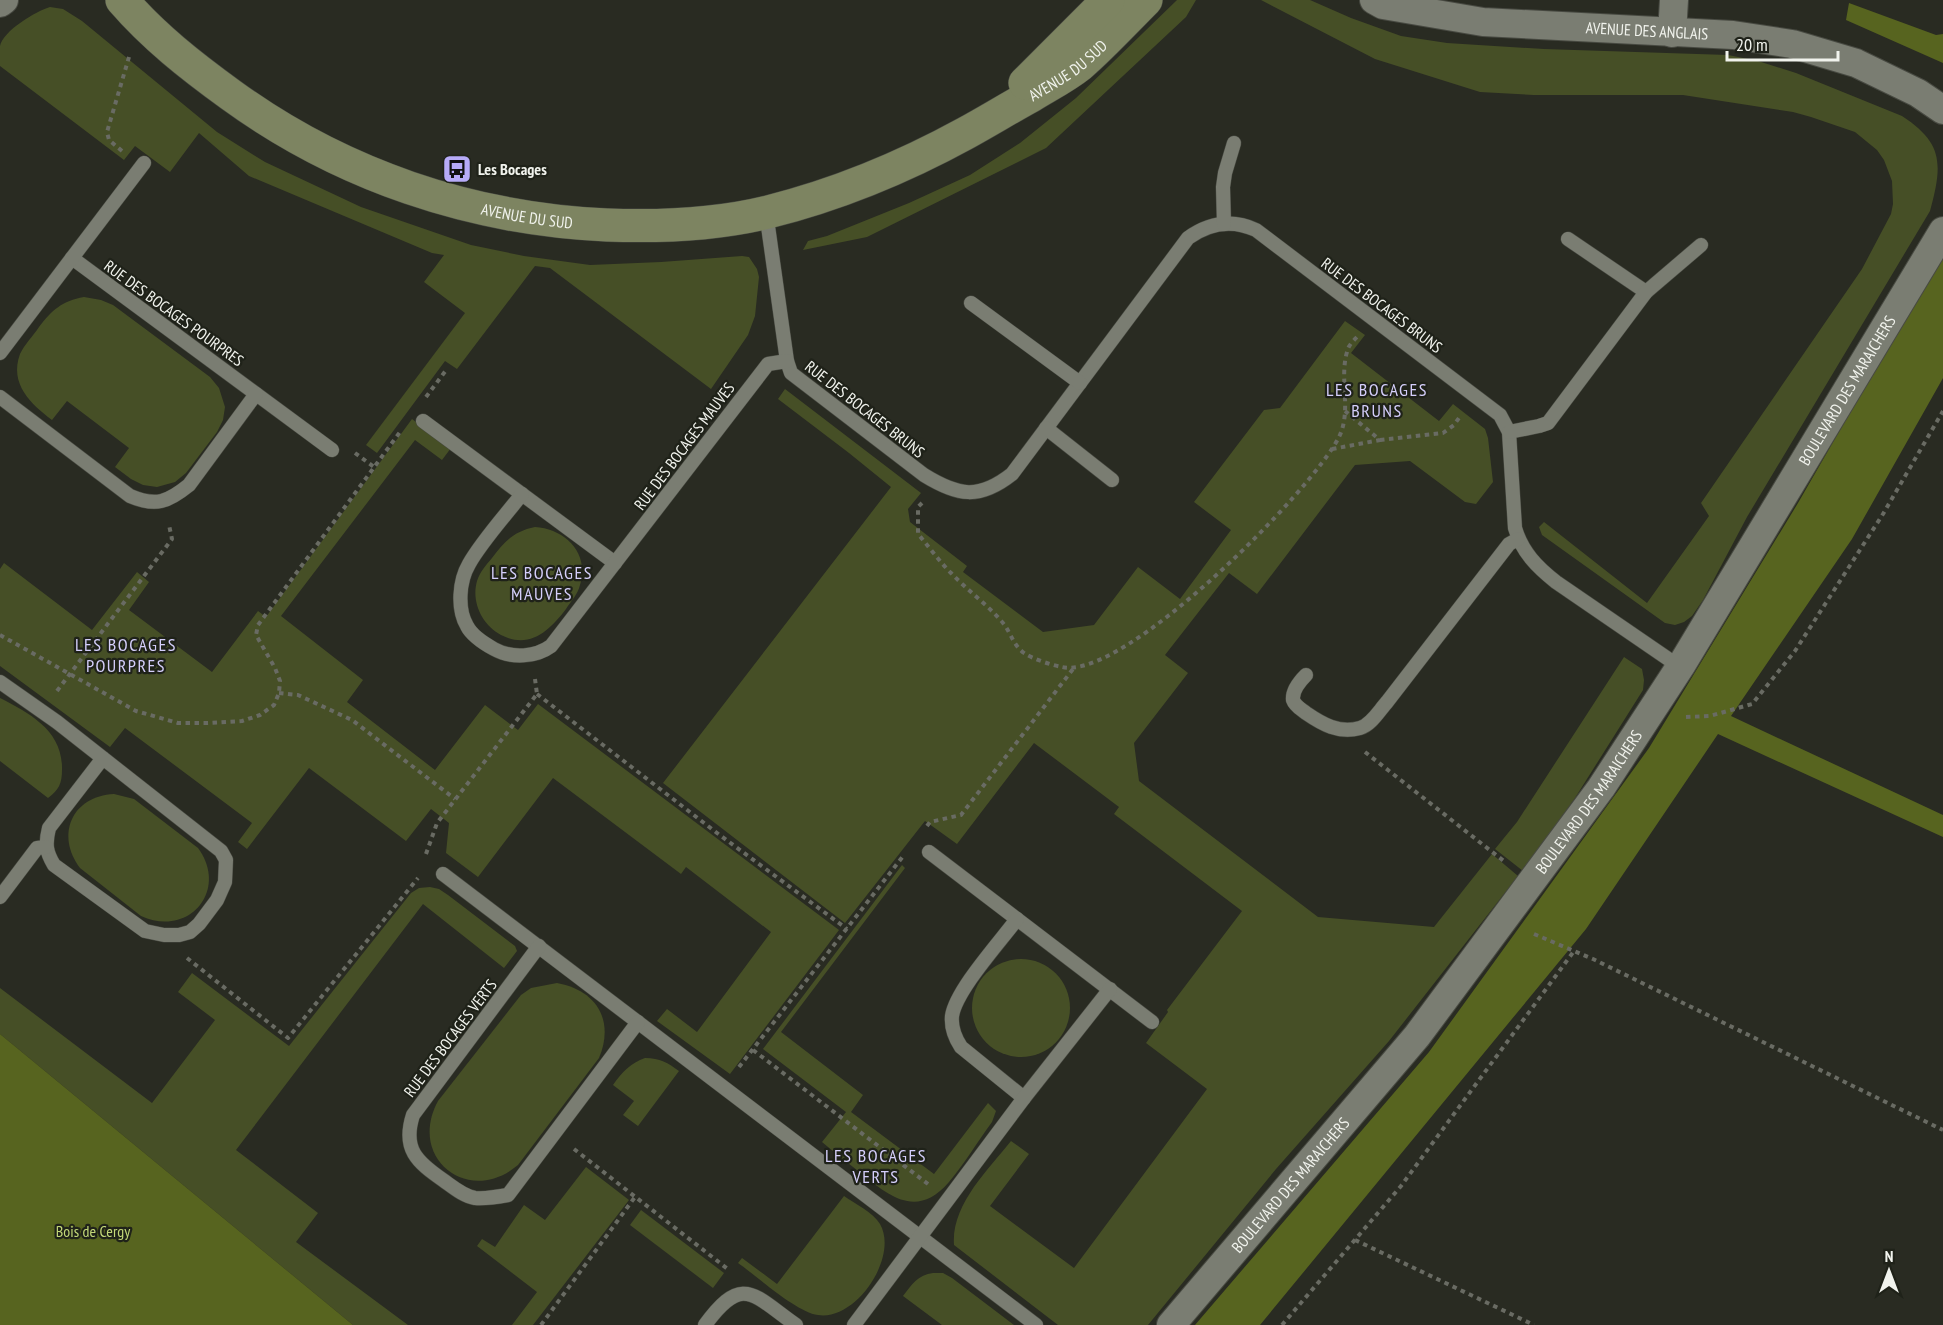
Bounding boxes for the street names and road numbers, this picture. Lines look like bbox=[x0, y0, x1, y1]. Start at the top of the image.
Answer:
street label: AVENUE DES ANGLAIS bbox=[1585, 17, 1709, 44]
street label: AVENUE DU SUD bbox=[1025, 35, 1111, 105]
street label: AVENUE DU SUD bbox=[479, 199, 574, 233]
street label: RUE DES BOCAGES BRUNS bbox=[1318, 253, 1447, 357]
street label: RUE DES BOCAGES POURPRES bbox=[100, 256, 248, 370]
street label: BOULEVARD DES MARAICHERS bbox=[1794, 312, 1900, 469]
street label: RUE DES BOCAGES BRUNS bbox=[801, 356, 929, 462]
street label: RUE DES BOCAGES MAUVES bbox=[630, 378, 739, 514]
street label: BOULEVARD DES MARAICHERS bbox=[1531, 726, 1646, 877]
street label: RUE DES BOCAGES VERTS bbox=[399, 975, 501, 1101]
street label: BOULEVARD DES MARAICHERS bbox=[1227, 1113, 1354, 1257]

